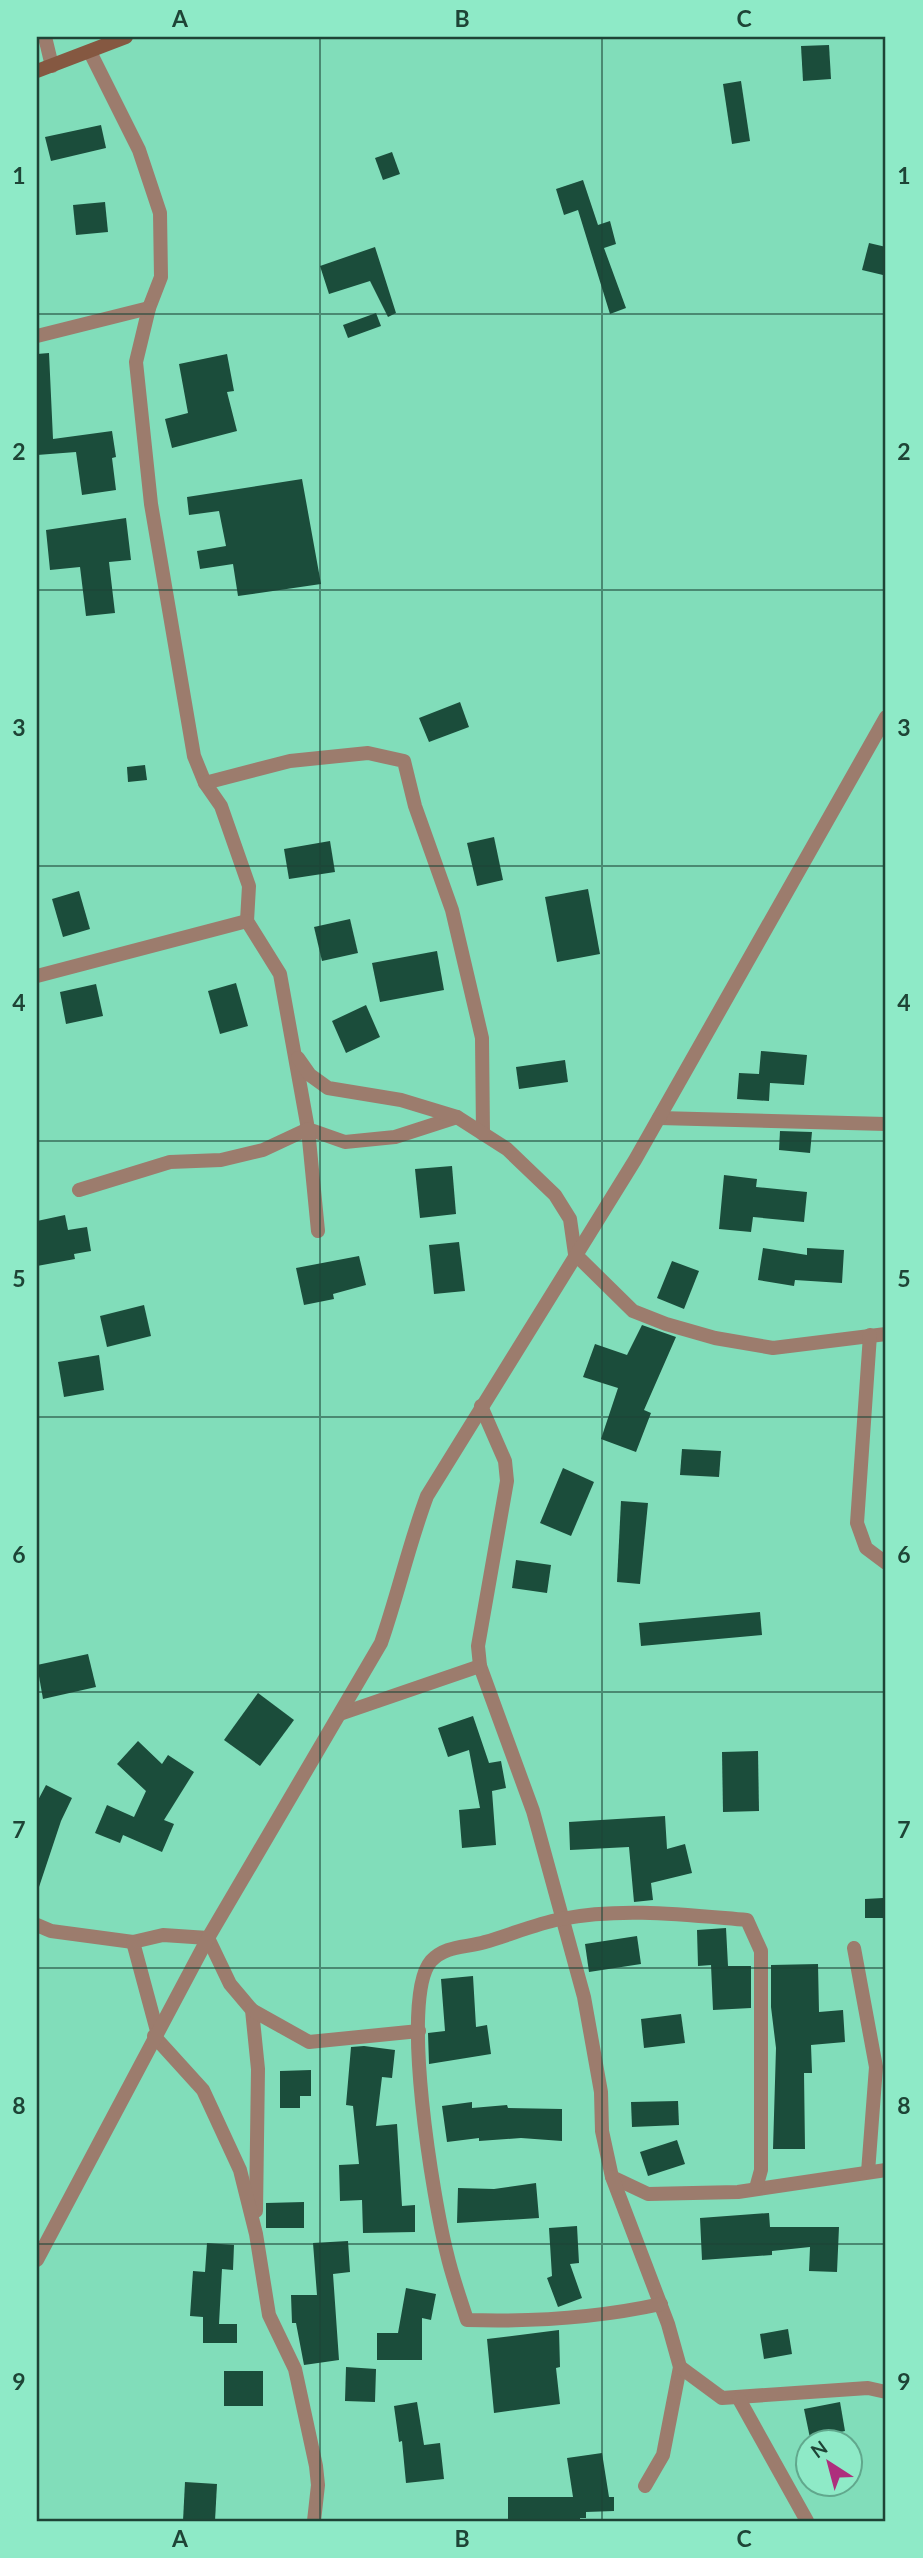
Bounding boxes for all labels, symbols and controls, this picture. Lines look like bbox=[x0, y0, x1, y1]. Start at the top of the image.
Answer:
text: A bbox=[171, 4, 189, 32]
text: B bbox=[454, 4, 470, 32]
text: C bbox=[736, 4, 752, 32]
text: 1 bbox=[12, 161, 26, 189]
text: 1 bbox=[897, 161, 911, 189]
text: 2 bbox=[12, 437, 26, 465]
text: 2 bbox=[897, 437, 911, 465]
text: 3 bbox=[12, 713, 26, 741]
text: 3 bbox=[897, 713, 911, 741]
text: 4 bbox=[12, 988, 26, 1016]
text: 4 bbox=[897, 988, 911, 1016]
text: 5 bbox=[12, 1264, 26, 1292]
text: 5 bbox=[897, 1264, 911, 1292]
text: 6 bbox=[12, 1540, 26, 1568]
text: 6 bbox=[897, 1540, 911, 1568]
text: 7 bbox=[12, 1815, 26, 1843]
text: 7 bbox=[897, 1815, 911, 1843]
text: 8 bbox=[12, 2091, 26, 2119]
text: 8 bbox=[897, 2091, 911, 2119]
text: 9 bbox=[12, 2367, 26, 2395]
text: 9 bbox=[897, 2367, 911, 2395]
north arrow bbox=[794, 2428, 864, 2498]
text: N bbox=[806, 2435, 831, 2462]
text: A bbox=[171, 2524, 189, 2552]
text: B bbox=[454, 2524, 470, 2552]
text: C bbox=[736, 2524, 752, 2552]

